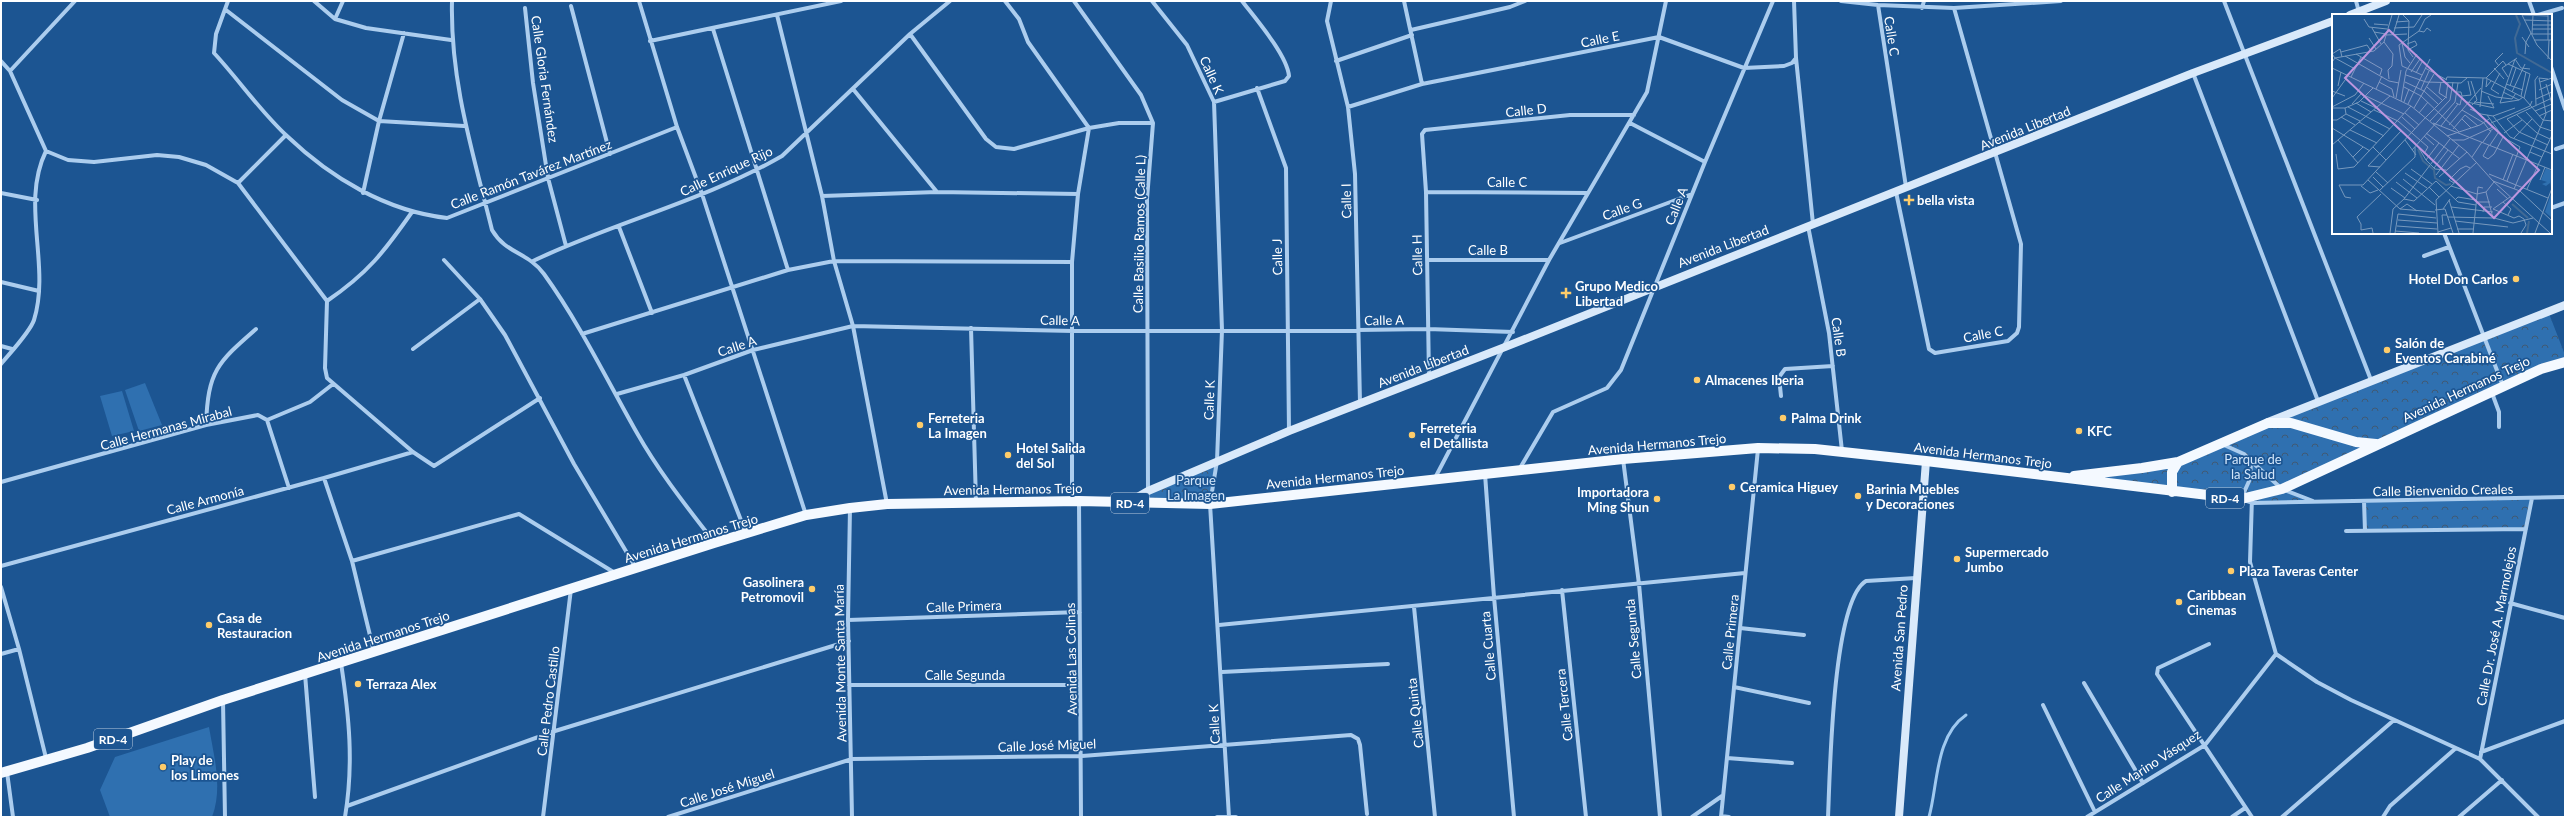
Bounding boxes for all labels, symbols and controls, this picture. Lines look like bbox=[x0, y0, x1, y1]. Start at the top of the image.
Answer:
street label: Calle Gloria Fernández bbox=[528, 14, 562, 144]
inset map bbox=[2332, 14, 2552, 234]
street label: Calle C bbox=[1881, 15, 1903, 57]
street label: Calle E bbox=[1579, 27, 1621, 51]
street label: Calle K bbox=[1197, 53, 1228, 97]
street label: Calle D bbox=[1505, 100, 1548, 120]
street label: Avenida Libertad bbox=[1977, 103, 2073, 153]
street label: Calle Ramón Tavárez Martínez bbox=[448, 136, 614, 212]
street label: Calle Enrique Rijo bbox=[677, 143, 775, 199]
street label: Calle Basilio Ramos (Calle L) bbox=[1130, 155, 1148, 313]
street label: Calle C bbox=[1487, 174, 1527, 190]
street label: Calle I bbox=[1338, 183, 1354, 219]
street label: Calle A bbox=[1661, 184, 1691, 227]
place label: bella vista bbox=[1917, 192, 1975, 208]
street label: Calle G bbox=[1600, 194, 1644, 224]
marker: bella vista bbox=[1904, 195, 1914, 205]
street label: Avenida Libertad bbox=[1675, 221, 1771, 271]
street label: Calle H bbox=[1409, 234, 1425, 276]
street label: Calle J bbox=[1269, 239, 1285, 275]
street label: Calle B bbox=[1468, 242, 1508, 258]
place label: Hotel Don Carlos bbox=[2409, 271, 2508, 287]
marker: Hotel Don Carlos bbox=[2511, 274, 2521, 284]
place label: Grupo Medico Libertad bbox=[1575, 278, 1658, 309]
marker: Grupo Medico Libertad bbox=[1560, 287, 1572, 299]
street label: Calle A bbox=[1040, 312, 1080, 328]
street label: Calle A bbox=[1364, 312, 1404, 328]
street label: Calle B bbox=[1828, 316, 1850, 358]
street label: Calle C bbox=[1962, 322, 2005, 346]
street label: Calle A bbox=[716, 332, 759, 360]
place label: Salón de Eventos Carabiné bbox=[2395, 335, 2496, 366]
street label: Avenida Libertad bbox=[1375, 341, 1471, 391]
marker: Salón de Eventos Carabiné bbox=[2382, 345, 2392, 355]
street label: Avenida Hermanos Trejo bbox=[2400, 352, 2532, 426]
place label: Almacenes Iberia bbox=[1704, 372, 1804, 388]
marker: Almacenes Iberia bbox=[1692, 375, 1702, 385]
street label: Calle K bbox=[1200, 379, 1218, 420]
street label: Calle Hermanas Mirabal bbox=[98, 403, 234, 453]
place label: Ferreteria La Imagen bbox=[928, 410, 987, 441]
place label: Palma Drink bbox=[1791, 410, 1862, 426]
marker: Palma Drink bbox=[1778, 413, 1788, 423]
marker: Ferreteria La Imagen bbox=[915, 420, 925, 430]
place label: Ferreteria el Detallista bbox=[1420, 420, 1488, 451]
place label: KFC bbox=[2087, 423, 2112, 439]
marker: KFC bbox=[2074, 426, 2084, 436]
marker: Ferreteria el Detallista bbox=[1407, 430, 1417, 440]
street label: Avenida Hermanos Trejo bbox=[1587, 430, 1727, 458]
street label: Avenida Hermanos Trejo bbox=[1913, 439, 2053, 471]
place label: Hotel Salida del Sol bbox=[1016, 440, 1085, 471]
marker: Hotel Salida del Sol bbox=[1003, 450, 1013, 460]
park label: Parque de la Salud bbox=[2224, 451, 2282, 482]
street label: Avenida Hermanos Trejo bbox=[1265, 462, 1405, 492]
park label: Parque La Imagen bbox=[1167, 472, 1225, 503]
place label: Ceramica Higuey bbox=[1740, 479, 1838, 495]
street label: Avenida Hermanos Trejo bbox=[943, 480, 1083, 498]
place label: Barinia Muebles y Decoraciones bbox=[1866, 481, 1960, 512]
street label: Calle Bienvenido Creales bbox=[2373, 481, 2514, 499]
street label: Calle Armonía bbox=[165, 482, 245, 518]
marker: Ceramica Higuey bbox=[1727, 482, 1737, 492]
place label: Importadora Ming Shun bbox=[1577, 484, 1649, 515]
road number: RD-4 bbox=[2206, 488, 2244, 508]
marker: Barinia Muebles y Decoraciones bbox=[1853, 491, 1863, 501]
road number: RD-4 bbox=[1111, 493, 1149, 513]
marker: Importadora Ming Shun bbox=[1652, 494, 1662, 504]
street label: Avenida Hermanos Trejo bbox=[622, 510, 760, 566]
place label: Supermercado Jumbo bbox=[1965, 544, 2049, 575]
street label: Calle Dr. José A. Marmolejos bbox=[2473, 545, 2519, 707]
marker: Supermercado Jumbo bbox=[1952, 554, 1962, 564]
place label: Plaza Taveras Center bbox=[2239, 563, 2358, 579]
marker: Plaza Taveras Center bbox=[2226, 566, 2236, 576]
place label: Gasolinera Petromovil bbox=[741, 574, 804, 605]
marker: Gasolinera Petromovil bbox=[807, 584, 817, 594]
street label: Avenida Monte Santa María bbox=[831, 584, 849, 742]
street label: Avenida San Pedro bbox=[1887, 584, 1911, 692]
place label: Caribbean Cinemas bbox=[2187, 587, 2246, 618]
street label: Calle Primera bbox=[1718, 594, 1742, 670]
street label: Calle Primera bbox=[926, 597, 1002, 615]
marker: Caribbean Cinemas bbox=[2174, 597, 2184, 607]
street label: Calle Segunda bbox=[1622, 598, 1644, 680]
street label: Avenida Las Colinas bbox=[1062, 602, 1080, 715]
street label: Avenida Hermanos Trejo bbox=[314, 607, 452, 665]
place label: Casa de Restauracion bbox=[217, 610, 292, 641]
street label: Calle Cuarta bbox=[1477, 611, 1499, 681]
marker: Casa de Restauracion bbox=[204, 620, 214, 630]
street label: Calle Pedro Castillo bbox=[533, 645, 563, 757]
street label: Calle Segunda bbox=[925, 667, 1005, 683]
street label: Calle Tercera bbox=[1552, 668, 1576, 742]
place label: Terraza Alex bbox=[366, 676, 437, 692]
street label: Calle Quinta bbox=[1403, 677, 1427, 749]
marker: Terraza Alex bbox=[353, 679, 363, 689]
street label: Calle K bbox=[1205, 703, 1223, 744]
street label: Calle Marino Vásquez bbox=[2092, 726, 2204, 806]
road number: RD-4 bbox=[94, 729, 132, 749]
street label: Calle José Miguel bbox=[997, 735, 1097, 755]
place label: Play de los Limones bbox=[171, 752, 239, 783]
marker: Play de los Limones bbox=[158, 762, 168, 772]
street label: Calle José Miguel bbox=[678, 765, 776, 811]

